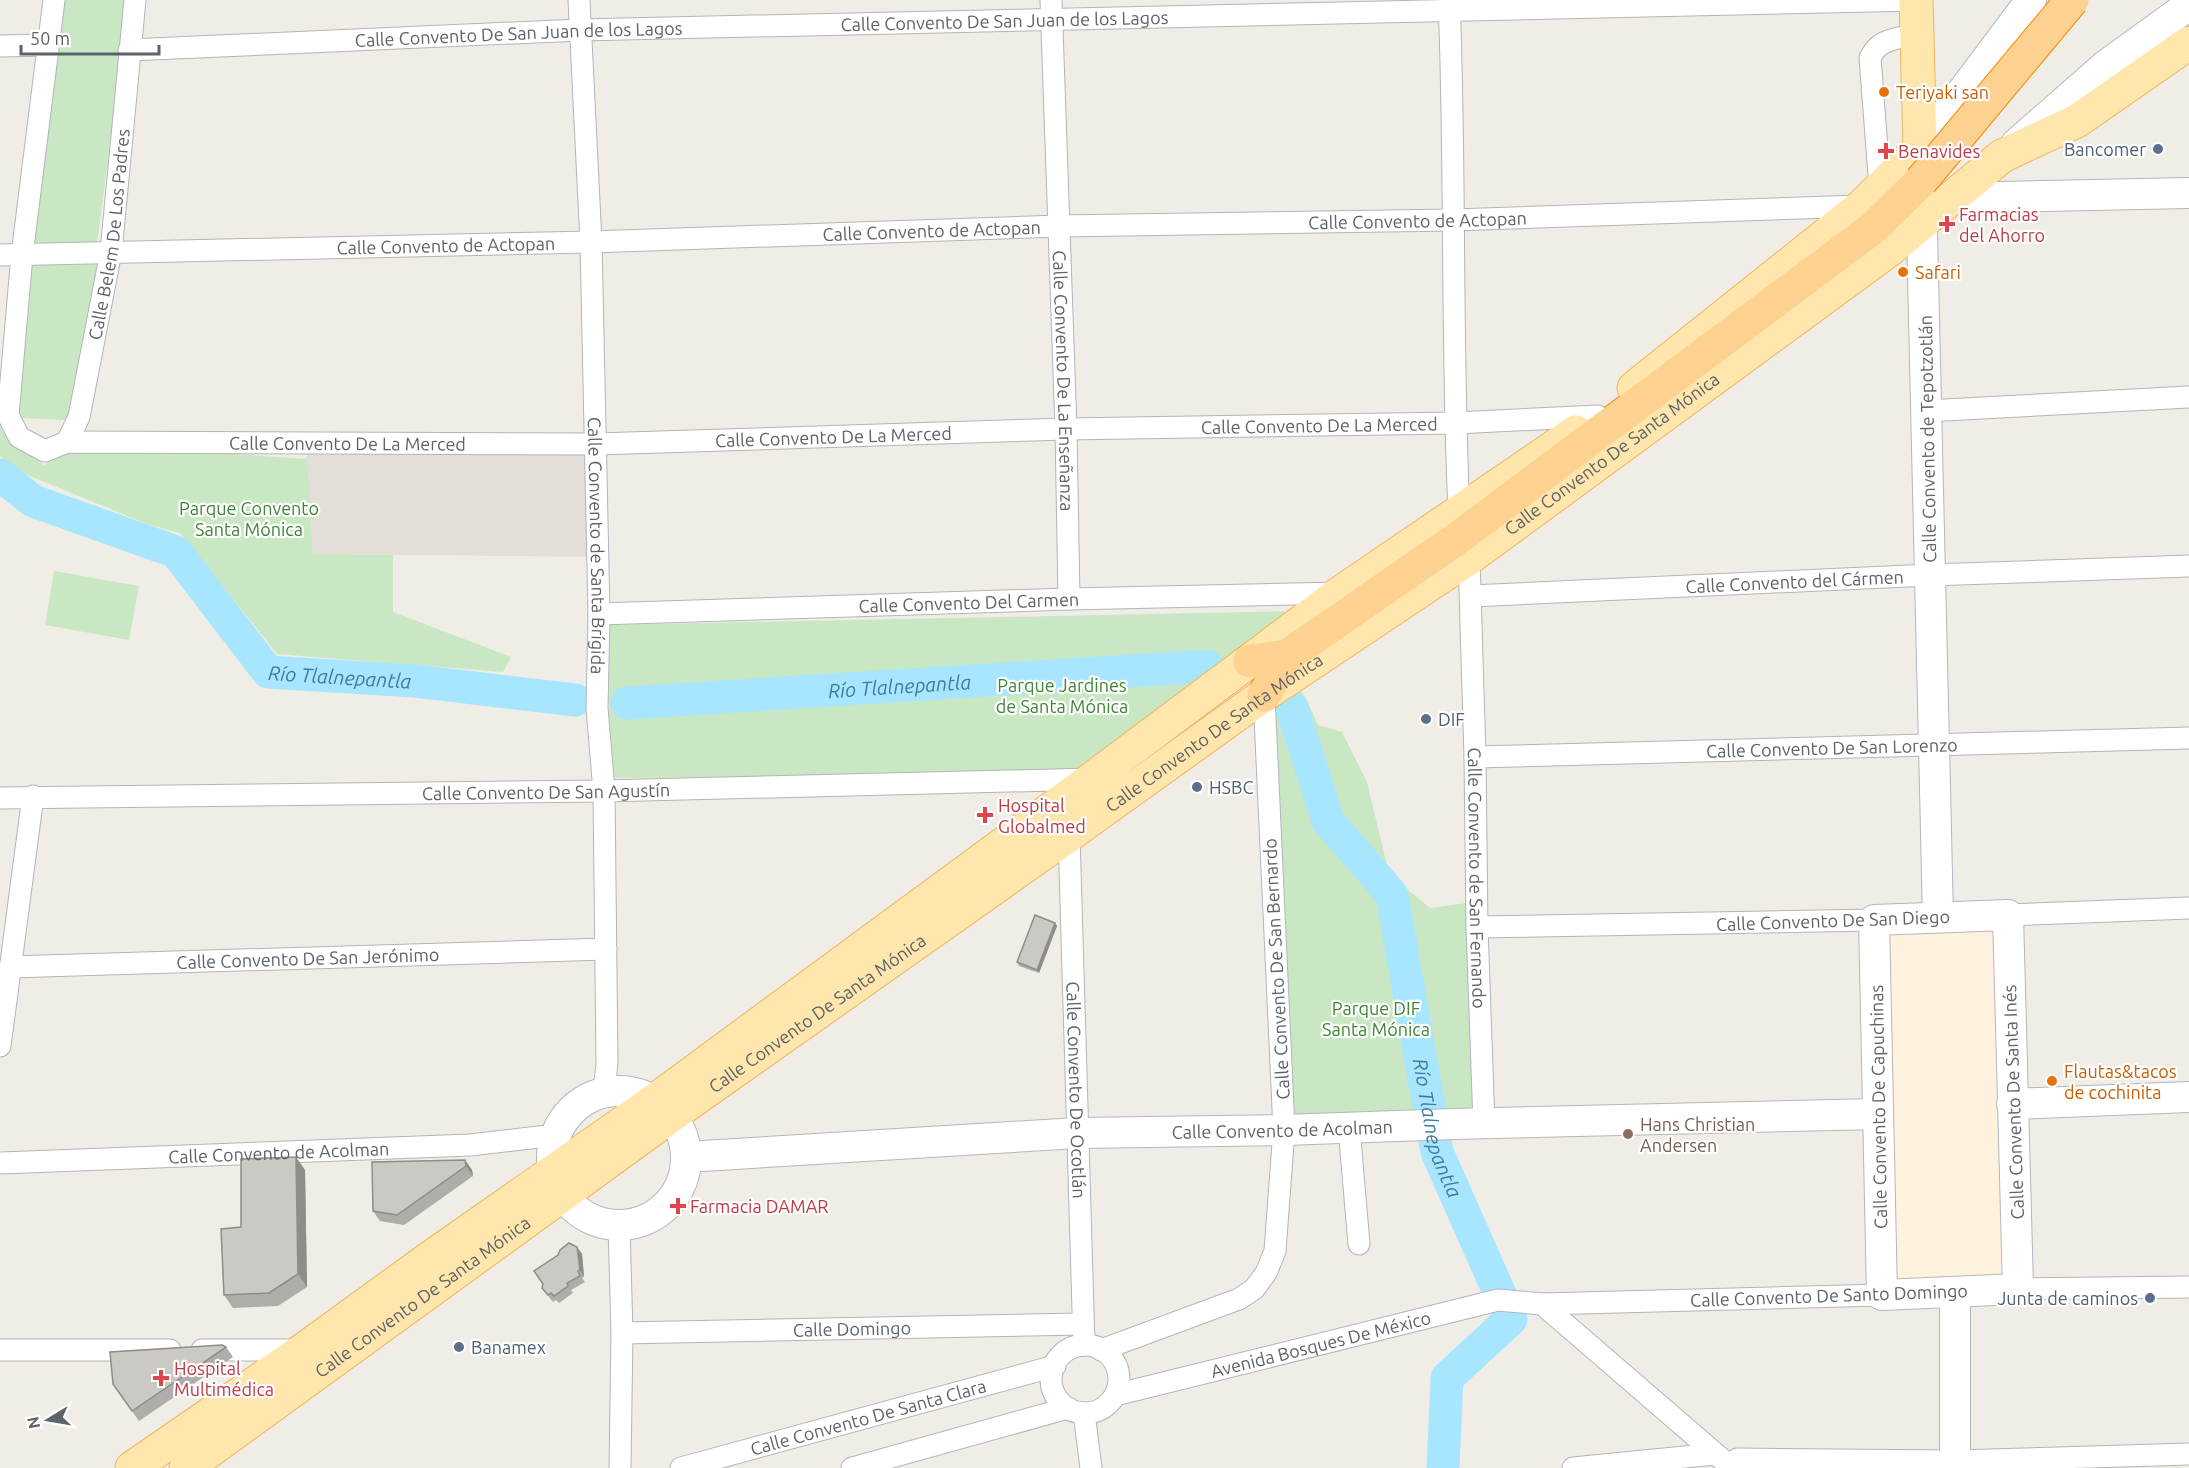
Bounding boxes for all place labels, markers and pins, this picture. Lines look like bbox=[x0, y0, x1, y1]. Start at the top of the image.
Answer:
place label: Teriyaki san bbox=[1896, 82, 1989, 102]
marker: Teriyaki san bbox=[1877, 85, 1891, 99]
place label: Bancomer bbox=[2064, 139, 2146, 159]
place label: Benavides bbox=[1898, 141, 1981, 161]
marker: Bancomer bbox=[2151, 142, 2165, 156]
marker: Benavides bbox=[1879, 144, 1893, 158]
place label: Farmacias del Ahorro bbox=[1959, 204, 2045, 245]
marker: Farmacias del Ahorro bbox=[1940, 217, 1954, 231]
place label: Safari bbox=[1915, 262, 1961, 282]
marker: Safari bbox=[1896, 265, 1910, 279]
place label: DIF bbox=[1438, 709, 1465, 729]
marker: DIF bbox=[1419, 712, 1433, 726]
place label: HSBC bbox=[1209, 777, 1253, 797]
marker: HSBC bbox=[1190, 780, 1204, 794]
place label: Hospital Globalmed bbox=[998, 795, 1086, 836]
marker: Hospital Globalmed bbox=[976, 806, 994, 824]
place label: Flautas&tacos de cochinita bbox=[2064, 1061, 2177, 1102]
marker: Flautas&tacos de cochinita bbox=[2045, 1074, 2059, 1088]
place label: Hans Christian Andersen bbox=[1640, 1114, 1755, 1155]
marker: Hans Christian Andersen bbox=[1621, 1127, 1635, 1141]
place label: Farmacia DAMAR bbox=[690, 1196, 829, 1216]
marker: Farmacia DAMAR bbox=[671, 1199, 685, 1213]
place label: Junta de caminos bbox=[1997, 1288, 2138, 1308]
marker: Junta de caminos bbox=[2143, 1291, 2157, 1305]
place label: Banamex bbox=[471, 1337, 546, 1357]
marker: Banamex bbox=[452, 1340, 466, 1354]
place label: Hospital Multimédica bbox=[174, 1358, 274, 1399]
marker: Hospital Multimédica bbox=[152, 1369, 170, 1387]

